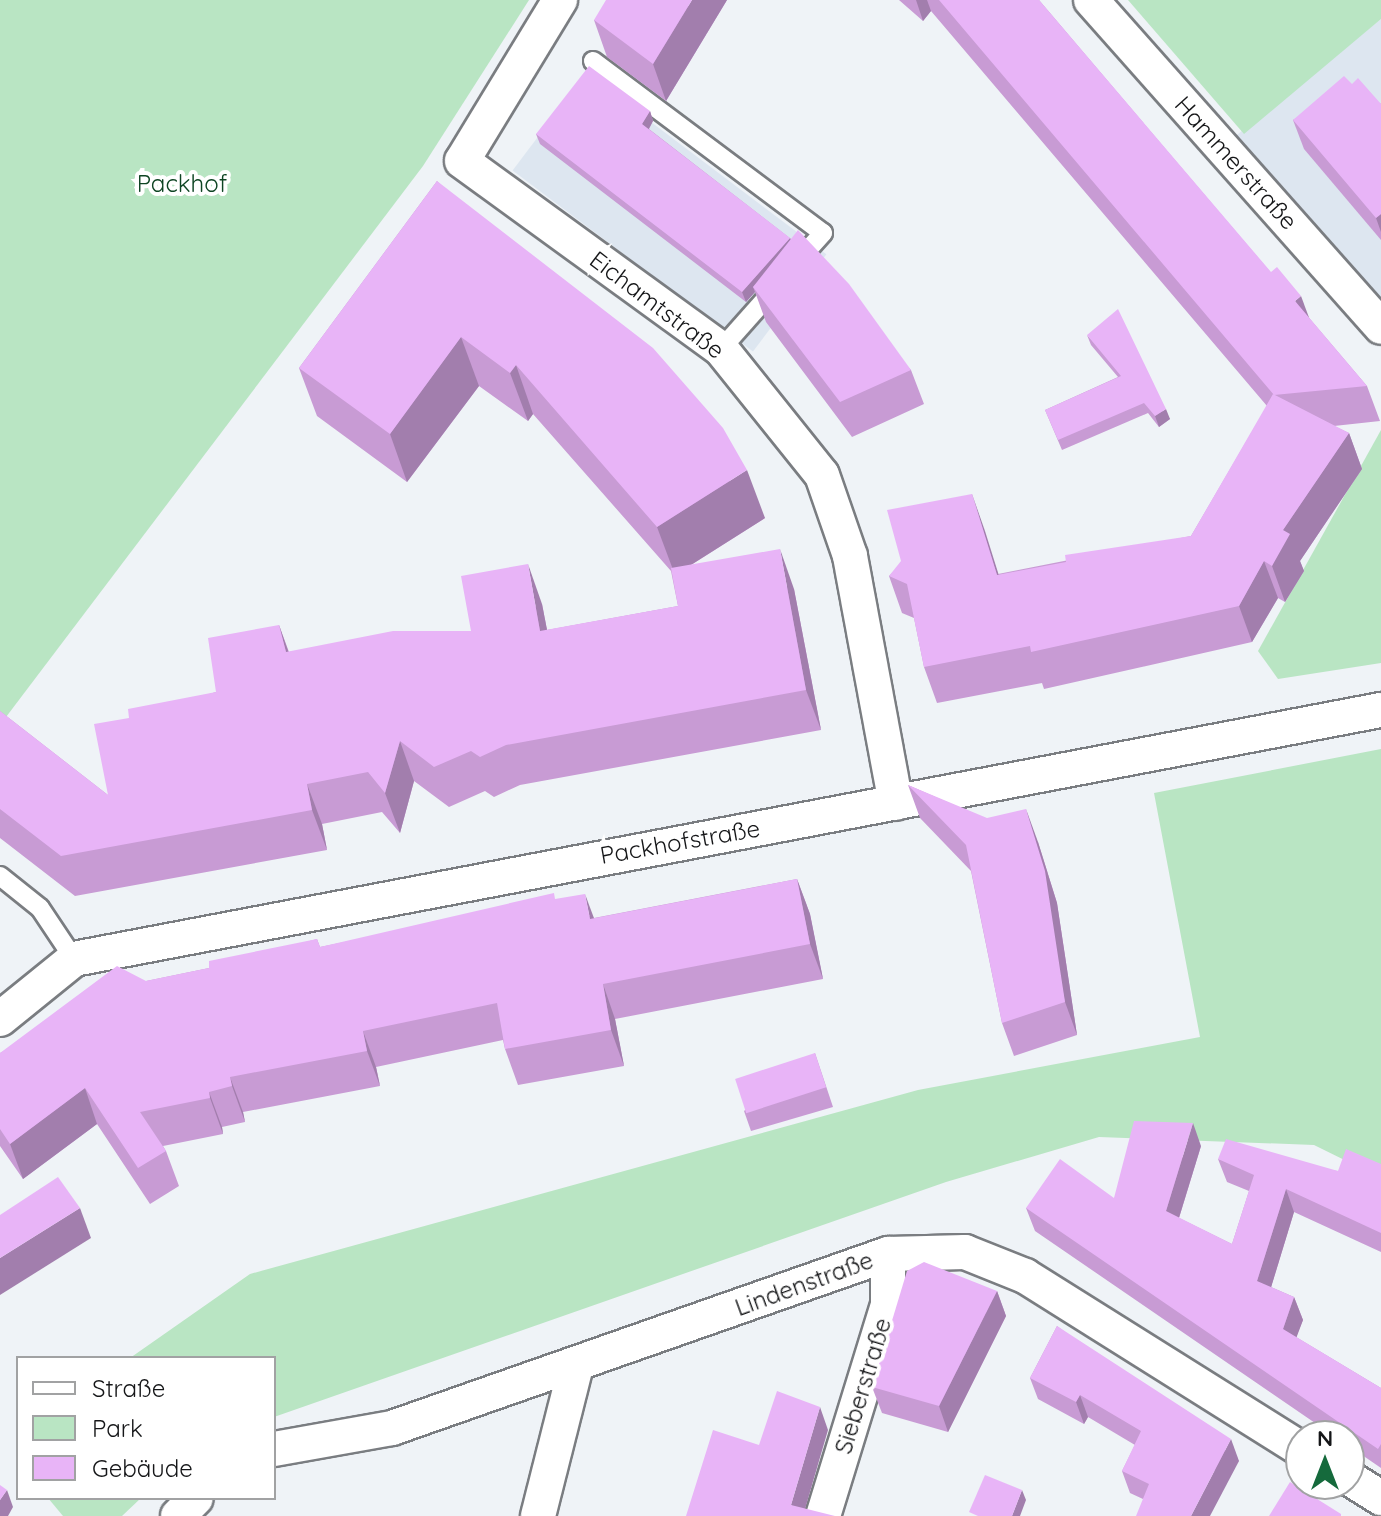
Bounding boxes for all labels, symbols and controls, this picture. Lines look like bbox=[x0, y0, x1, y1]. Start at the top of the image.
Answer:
street label: Hammerstraße bbox=[1169, 90, 1303, 236]
park label: Packhof bbox=[137, 170, 227, 198]
street label: Eichamtstraße bbox=[584, 245, 730, 365]
street label: Packhofstraße bbox=[598, 814, 762, 870]
street label: Lindenstraße bbox=[731, 1246, 877, 1322]
street label: Sieberstraße bbox=[829, 1315, 897, 1457]
legend bbox=[16, 1356, 276, 1500]
text: Straße bbox=[92, 1373, 165, 1403]
text: Park bbox=[92, 1413, 143, 1443]
north arrow bbox=[1285, 1420, 1365, 1500]
text: N bbox=[1317, 1424, 1333, 1452]
text: Gebäude bbox=[92, 1453, 193, 1483]

